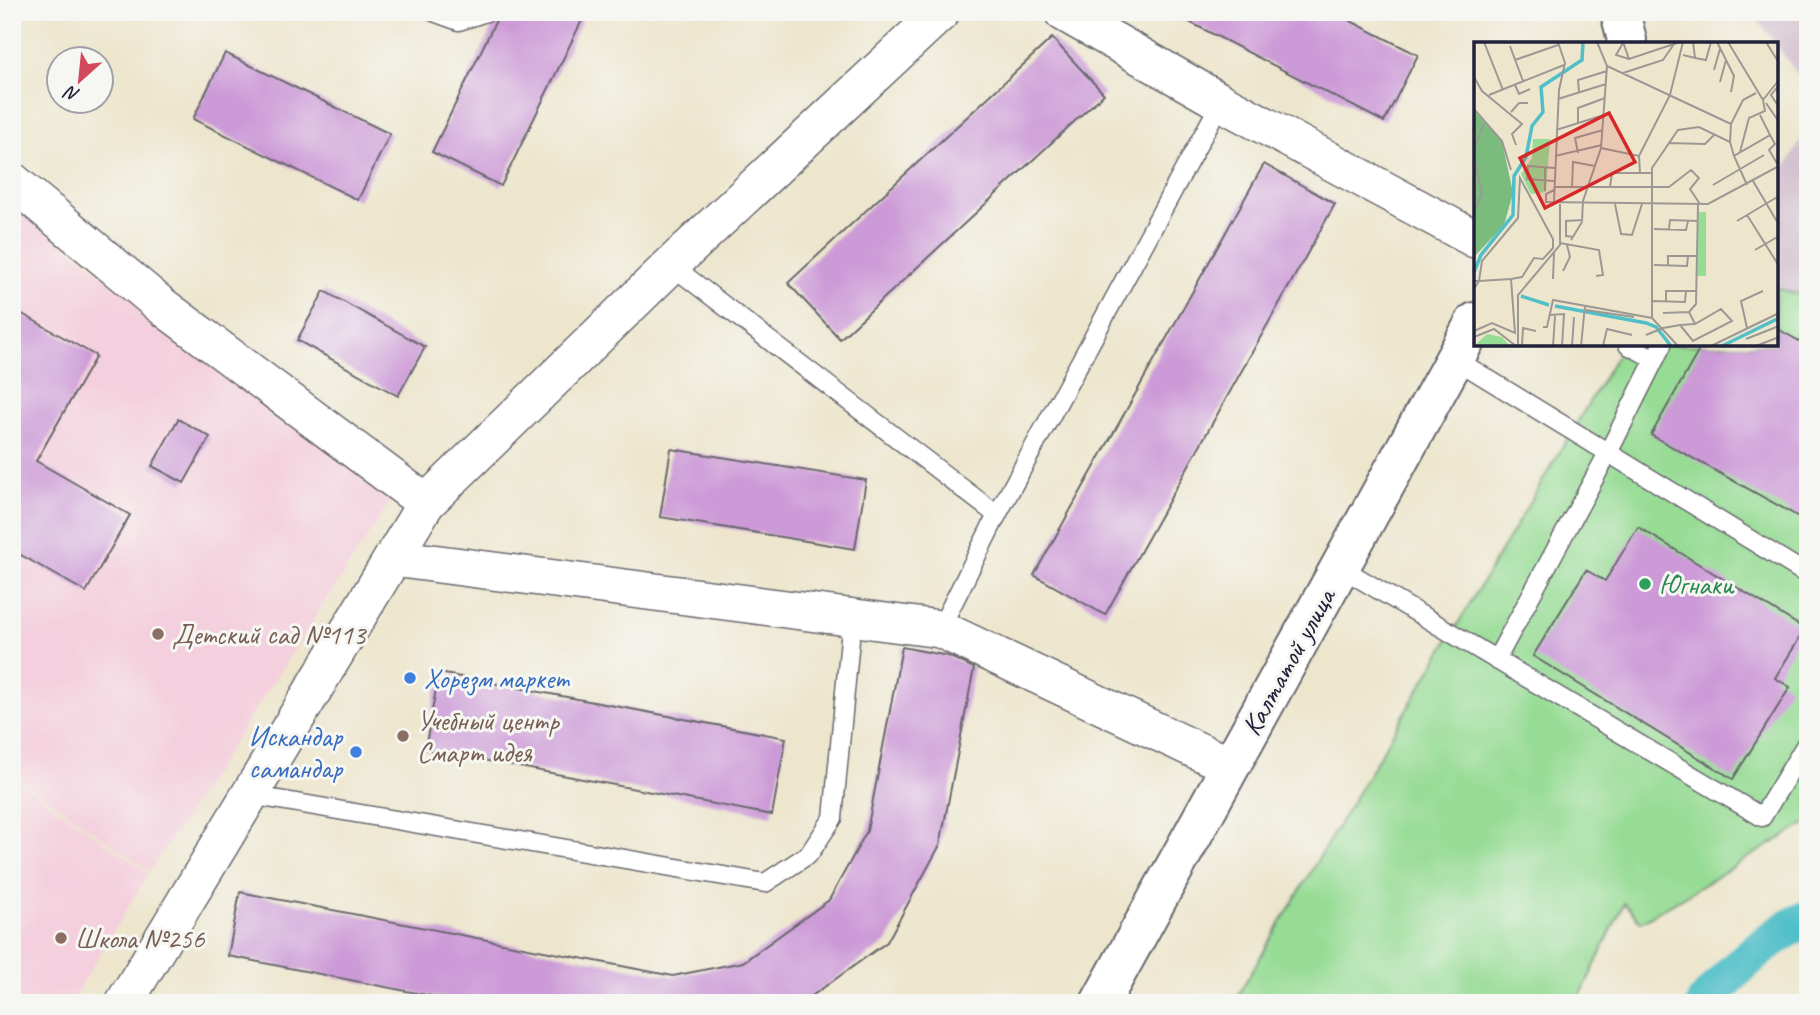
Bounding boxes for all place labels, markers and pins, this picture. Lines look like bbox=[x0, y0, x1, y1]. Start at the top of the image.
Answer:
place label: Югнаки bbox=[1659, 567, 1735, 602]
marker: Югнаки bbox=[1637, 576, 1653, 592]
place label: Детский сад №113 bbox=[172, 617, 368, 652]
marker: Детский сад №113 bbox=[150, 626, 166, 642]
place label: Хорезм маркет bbox=[424, 661, 570, 696]
marker: Хорезм маркет bbox=[402, 670, 418, 686]
place label: Учебный центр Смарт идея bbox=[417, 703, 560, 770]
place label: Искандар самандар bbox=[249, 719, 343, 786]
marker: Учебный центр Смарт идея bbox=[395, 728, 411, 744]
marker: Искандар самандар bbox=[348, 744, 364, 760]
place label: Школа №256 bbox=[75, 921, 206, 956]
marker: Школа №256 bbox=[53, 930, 69, 946]

